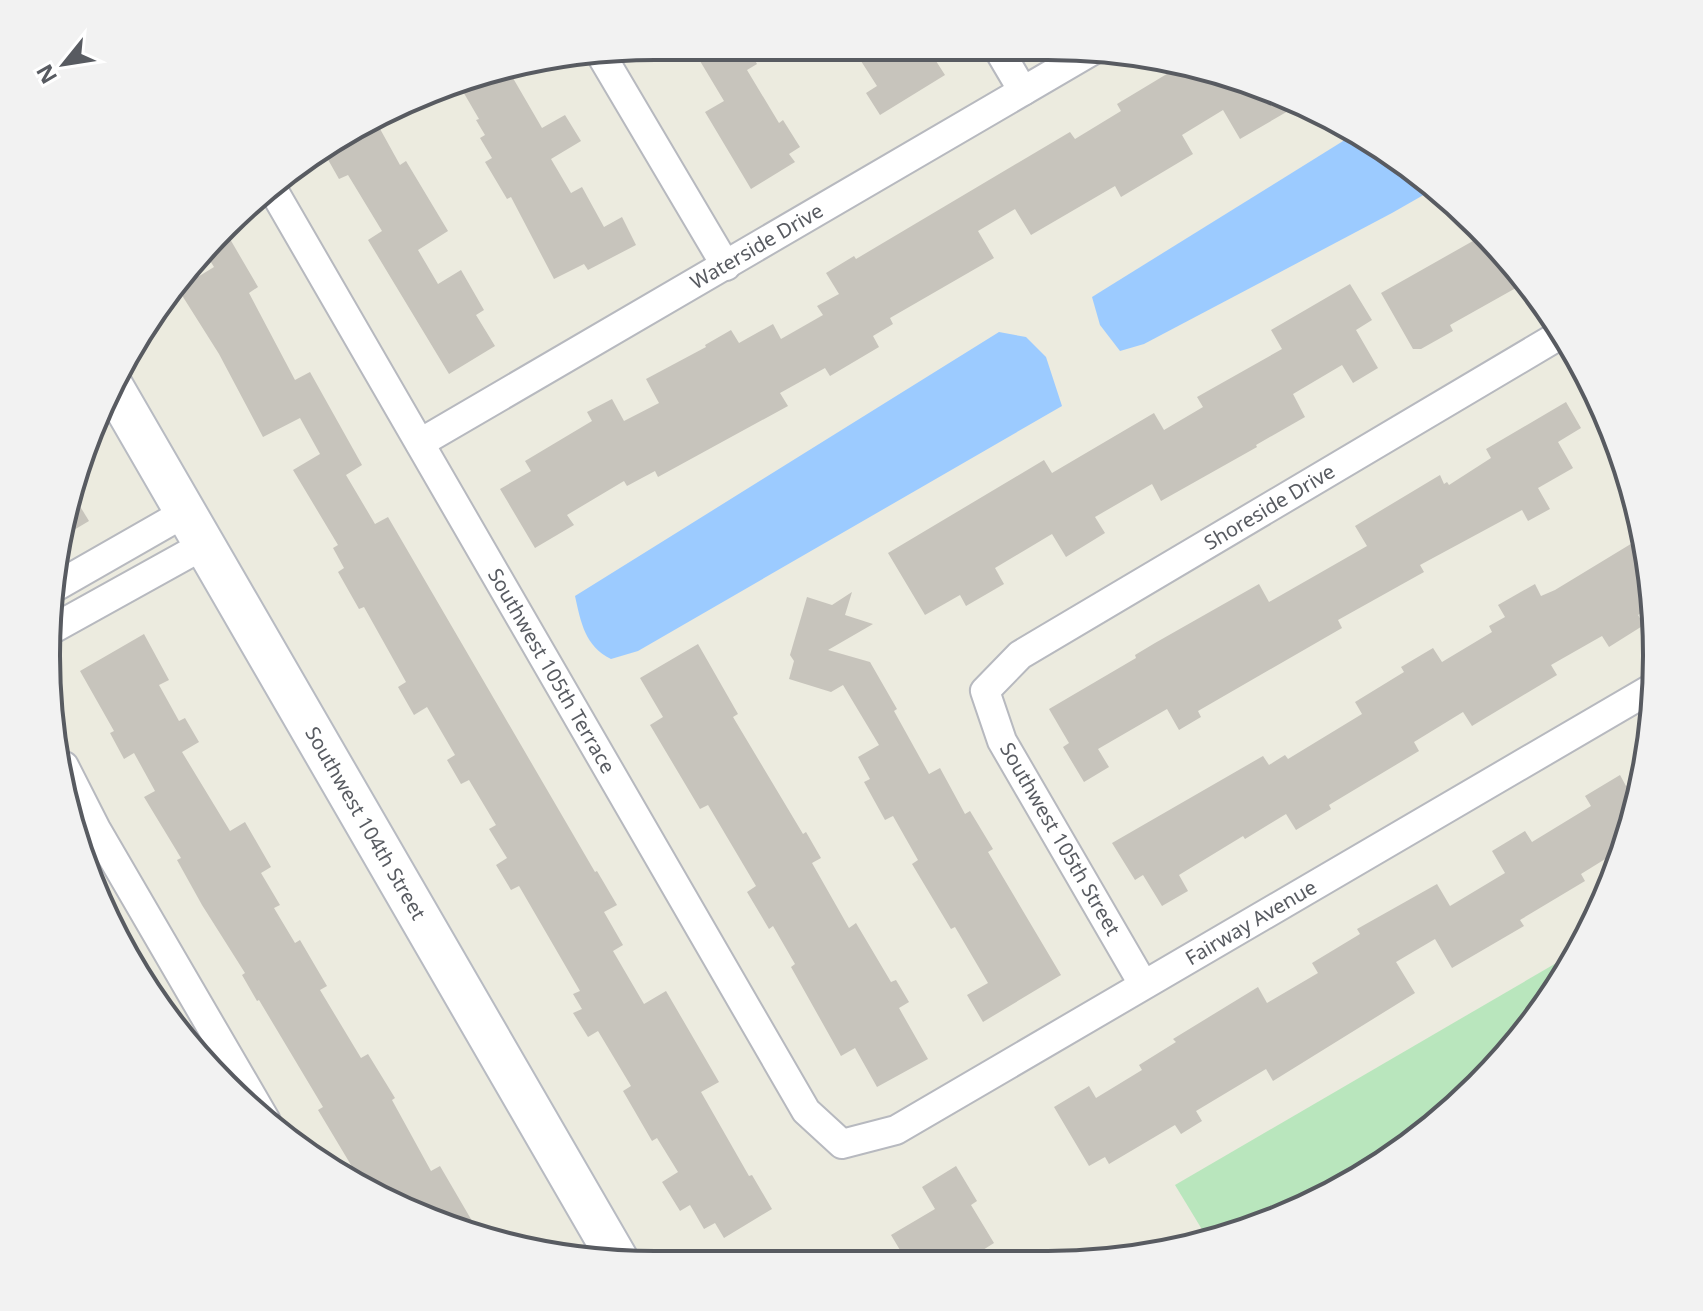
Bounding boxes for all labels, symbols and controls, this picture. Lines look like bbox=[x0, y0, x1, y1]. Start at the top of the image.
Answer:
north arrow bbox=[24, 24, 104, 104]
text: N bbox=[28, 59, 63, 90]
street label: Waterside Drive bbox=[685, 197, 828, 295]
street label: Shoreside Drive bbox=[1199, 457, 1340, 556]
street label: Southwest 105th Terrace bbox=[482, 563, 622, 778]
street label: Southwest 104th Street bbox=[299, 721, 432, 925]
street label: Southwest 105th Street bbox=[994, 737, 1127, 940]
street label: Fairway Avenue bbox=[1180, 873, 1321, 971]

